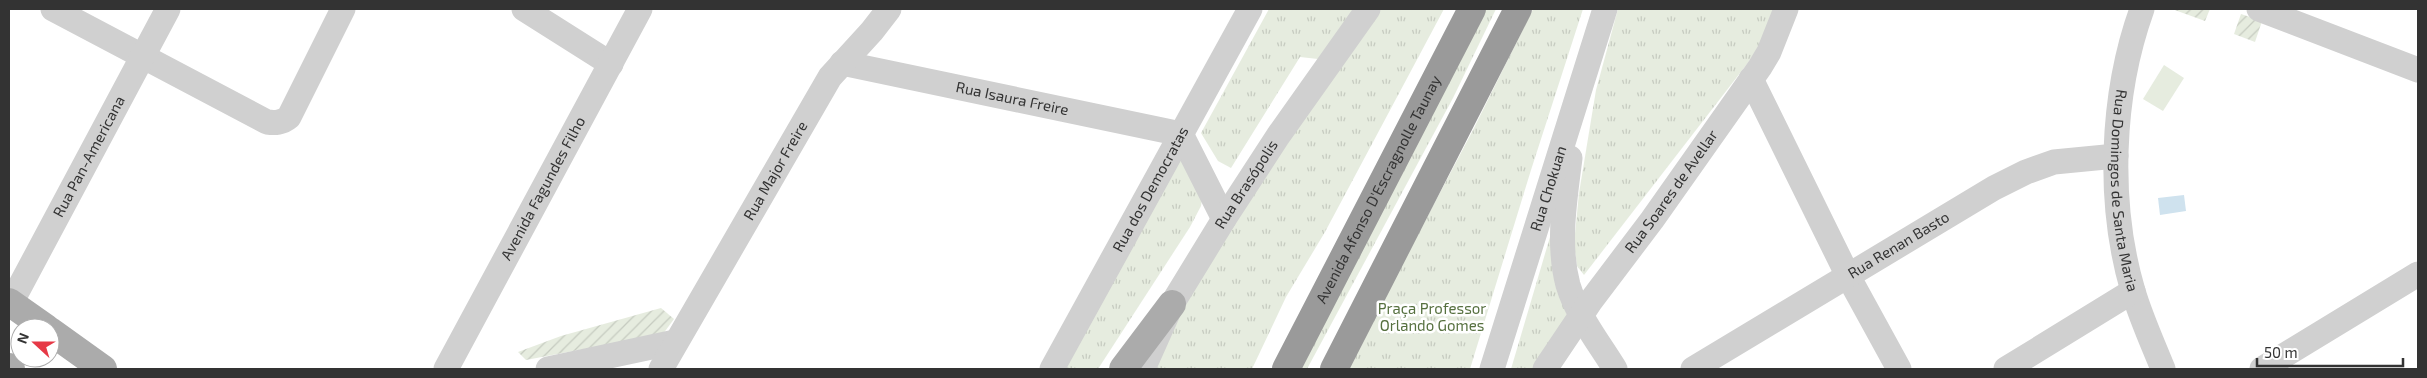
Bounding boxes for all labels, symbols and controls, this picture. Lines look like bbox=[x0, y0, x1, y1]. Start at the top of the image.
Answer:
street label: Avenida Afonso D'Escragnolle Taunay bbox=[1311, 72, 1444, 306]
street label: Rua Isaura Freire bbox=[954, 77, 1071, 118]
street label: Rua Domingos de Santa Maria bbox=[2108, 88, 2143, 294]
street label: Rua Pan-Americana bbox=[49, 92, 128, 220]
street label: Avenida Fagundes Filho bbox=[496, 113, 588, 263]
street label: Rua Major Freire bbox=[739, 118, 811, 223]
street label: Rua dos Democratas bbox=[1108, 123, 1192, 255]
street label: Rua Soares de Avellar bbox=[1620, 126, 1721, 256]
street label: Rua Brasópolis bbox=[1210, 136, 1281, 232]
street label: Rua Chokuan bbox=[1526, 143, 1569, 233]
street label: Rua Renan Basto bbox=[1844, 207, 1952, 282]
park label: Praça Professor Orlando Gomes bbox=[1378, 299, 1486, 334]
north arrow bbox=[10, 318, 60, 368]
text: N bbox=[13, 330, 32, 346]
scale bar bbox=[2257, 336, 2403, 368]
text: 50 m bbox=[2264, 343, 2298, 361]

